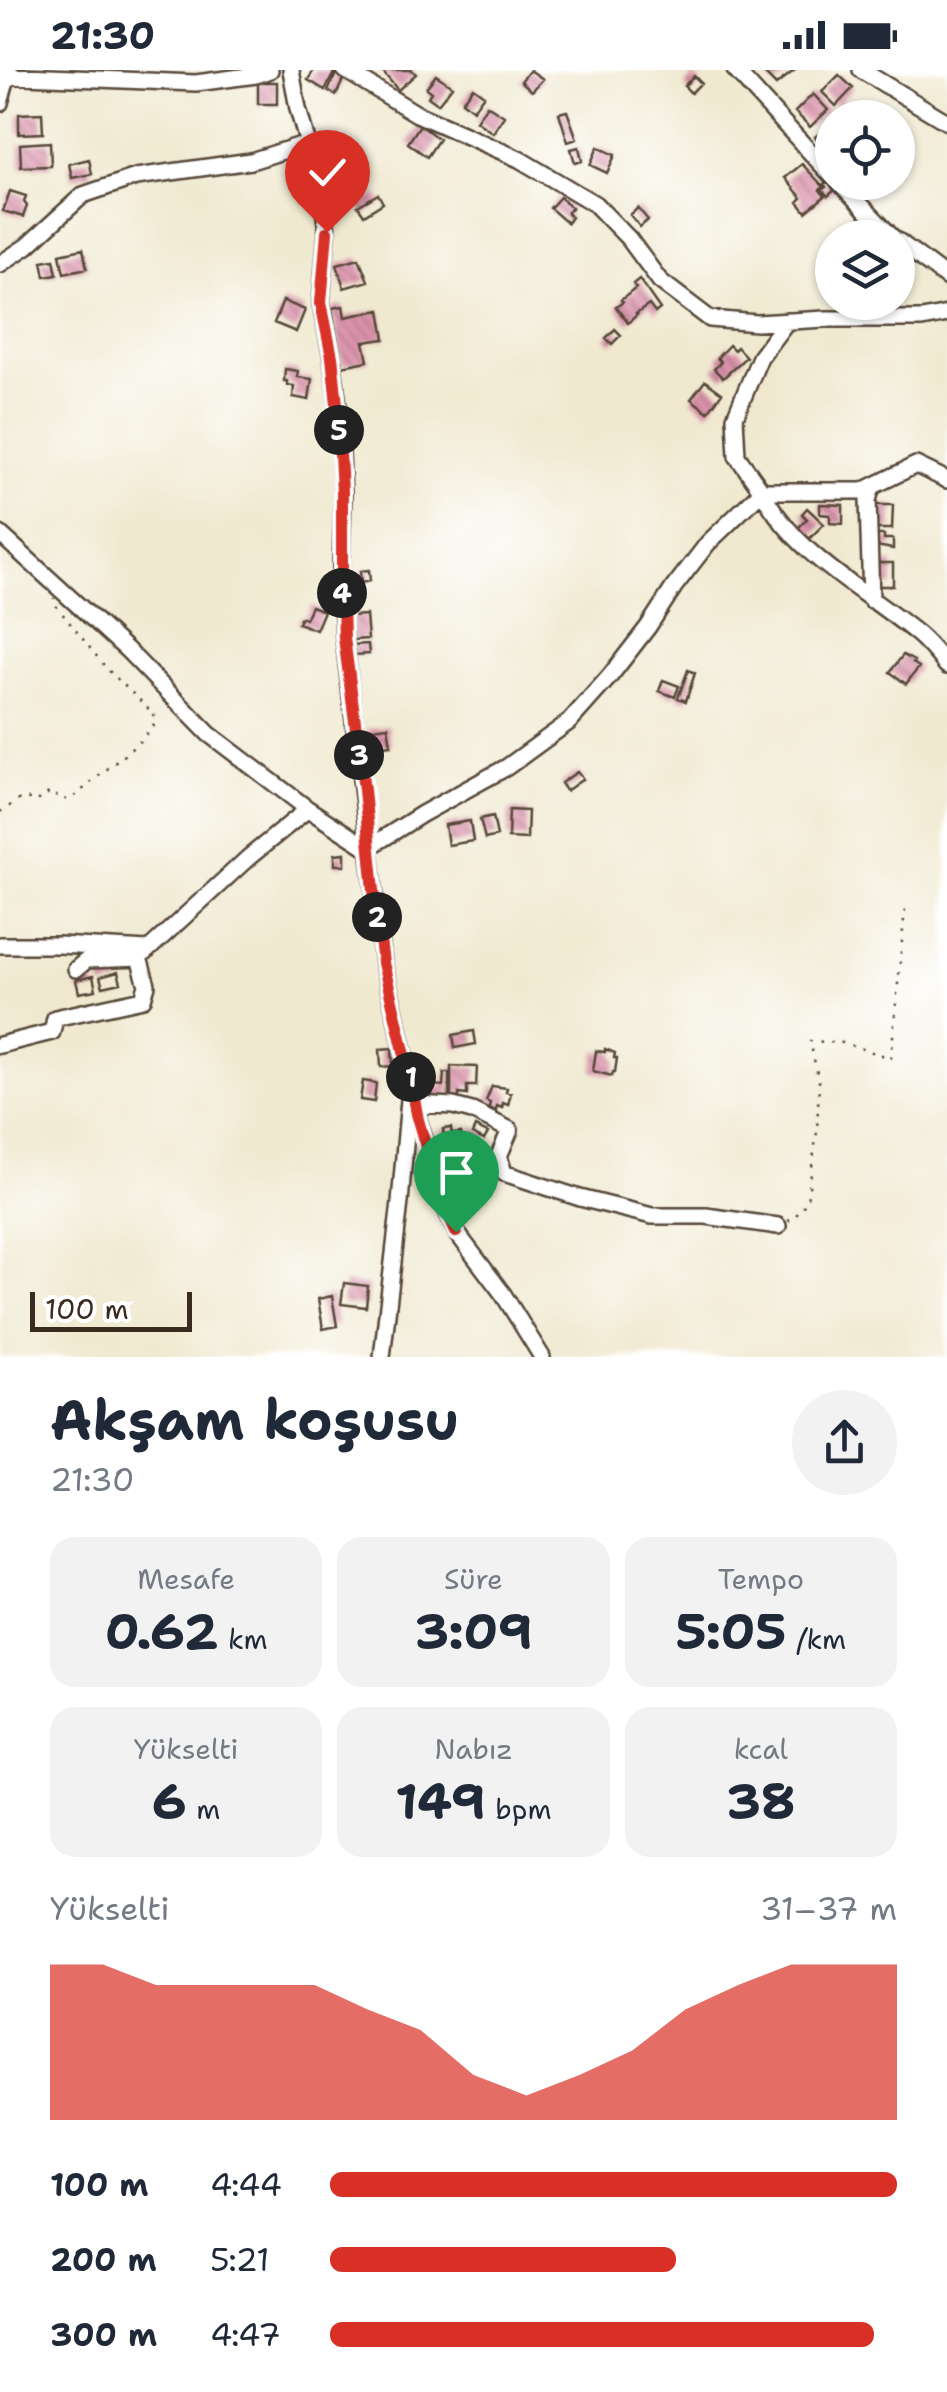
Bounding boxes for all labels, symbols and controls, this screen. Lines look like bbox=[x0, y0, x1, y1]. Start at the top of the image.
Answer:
text: 21:30 bbox=[50, 10, 155, 61]
map controls bbox=[815, 100, 915, 320]
button: locate bbox=[815, 100, 915, 200]
pin bbox=[285, 130, 370, 233]
icon: check bbox=[300, 145, 355, 200]
button: layers bbox=[815, 220, 915, 320]
pin: 5 bbox=[314, 405, 364, 455]
text: 5 bbox=[330, 411, 348, 449]
pin: 4 bbox=[317, 568, 367, 618]
text: 4 bbox=[332, 574, 352, 612]
pin: 3 bbox=[334, 730, 384, 780]
text: 3 bbox=[349, 736, 369, 774]
pin: 2 bbox=[352, 892, 402, 942]
text: 2 bbox=[367, 898, 387, 936]
pin: 1 bbox=[386, 1052, 436, 1102]
text: 1 bbox=[405, 1058, 417, 1096]
pin bbox=[414, 1130, 499, 1233]
icon: arrive bbox=[429, 1145, 484, 1200]
scale bar bbox=[30, 1287, 192, 1332]
text: 100 m bbox=[45, 1290, 129, 1328]
text: Akşam koşusu bbox=[50, 1383, 459, 1457]
button: share bbox=[792, 1390, 897, 1495]
text: 21:30 bbox=[50, 1458, 134, 1501]
text: Mesafe bbox=[137, 1560, 235, 1598]
text: Süre bbox=[444, 1560, 503, 1598]
text: Tempo bbox=[718, 1560, 804, 1598]
text: 0.62 bbox=[105, 1598, 218, 1665]
text: 3:09 bbox=[414, 1598, 533, 1665]
text: 5:05 bbox=[675, 1598, 787, 1665]
text: km bbox=[218, 1620, 268, 1658]
text: /km bbox=[787, 1620, 846, 1658]
text: Yükselti bbox=[134, 1730, 239, 1768]
text: Nabız bbox=[434, 1730, 513, 1768]
text: kcal bbox=[734, 1730, 788, 1768]
text: 6 bbox=[152, 1768, 187, 1835]
text: 149 bbox=[395, 1768, 486, 1835]
text: 38 bbox=[726, 1768, 796, 1835]
text: m bbox=[187, 1790, 221, 1828]
text: bpm bbox=[486, 1790, 552, 1828]
text: Yükselti bbox=[50, 1887, 170, 1930]
text: 31–37 m bbox=[760, 1887, 897, 1930]
text: 100 m bbox=[50, 2163, 149, 2206]
text: 4:44 bbox=[210, 2163, 282, 2206]
text: 200 m bbox=[50, 2238, 157, 2281]
text: 5:21 bbox=[210, 2238, 270, 2281]
text: 300 m bbox=[50, 2313, 157, 2356]
text: 4:47 bbox=[210, 2313, 281, 2356]

